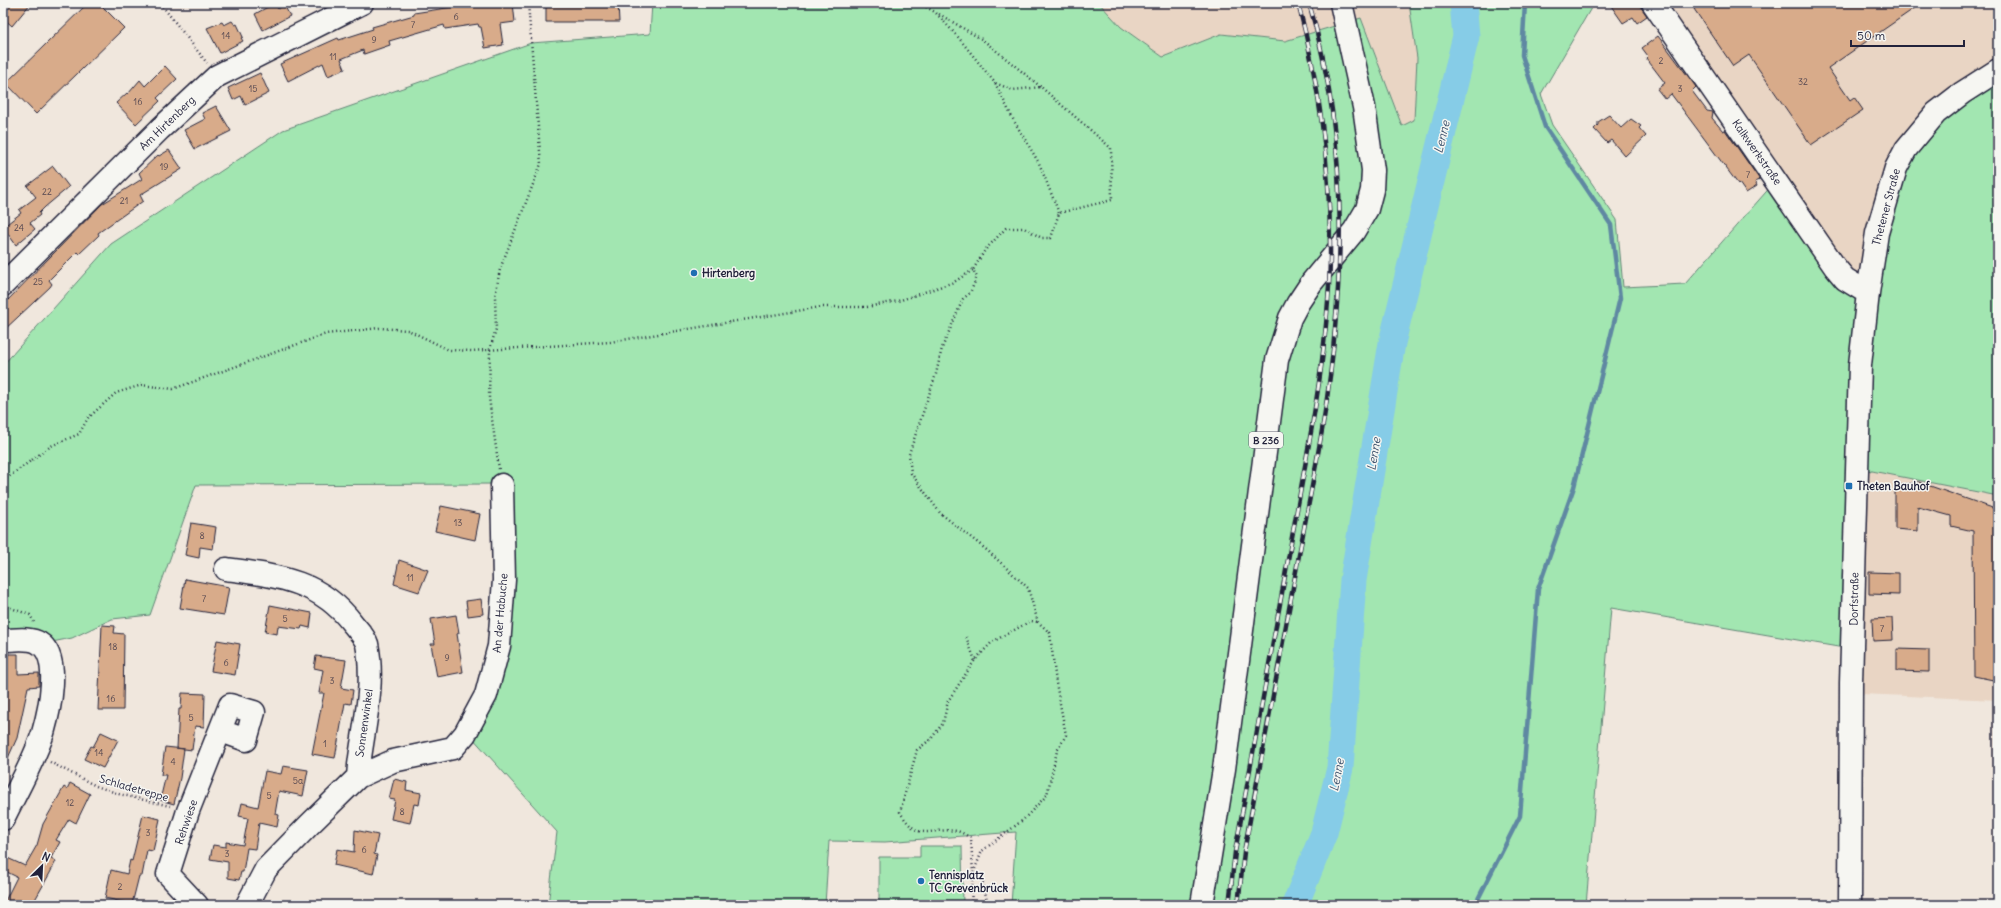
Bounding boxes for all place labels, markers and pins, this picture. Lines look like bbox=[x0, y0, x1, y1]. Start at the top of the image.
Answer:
place label: Hirtenberg bbox=[702, 266, 755, 281]
marker: Hirtenberg bbox=[689, 268, 699, 278]
place label: Theten Bauhof bbox=[1857, 479, 1930, 493]
marker: Theten Bauhof bbox=[1844, 481, 1854, 491]
place label: Tennisplatz TC Grevenbrück bbox=[929, 868, 1008, 895]
marker: Tennisplatz TC Grevenbrück bbox=[916, 876, 926, 886]

